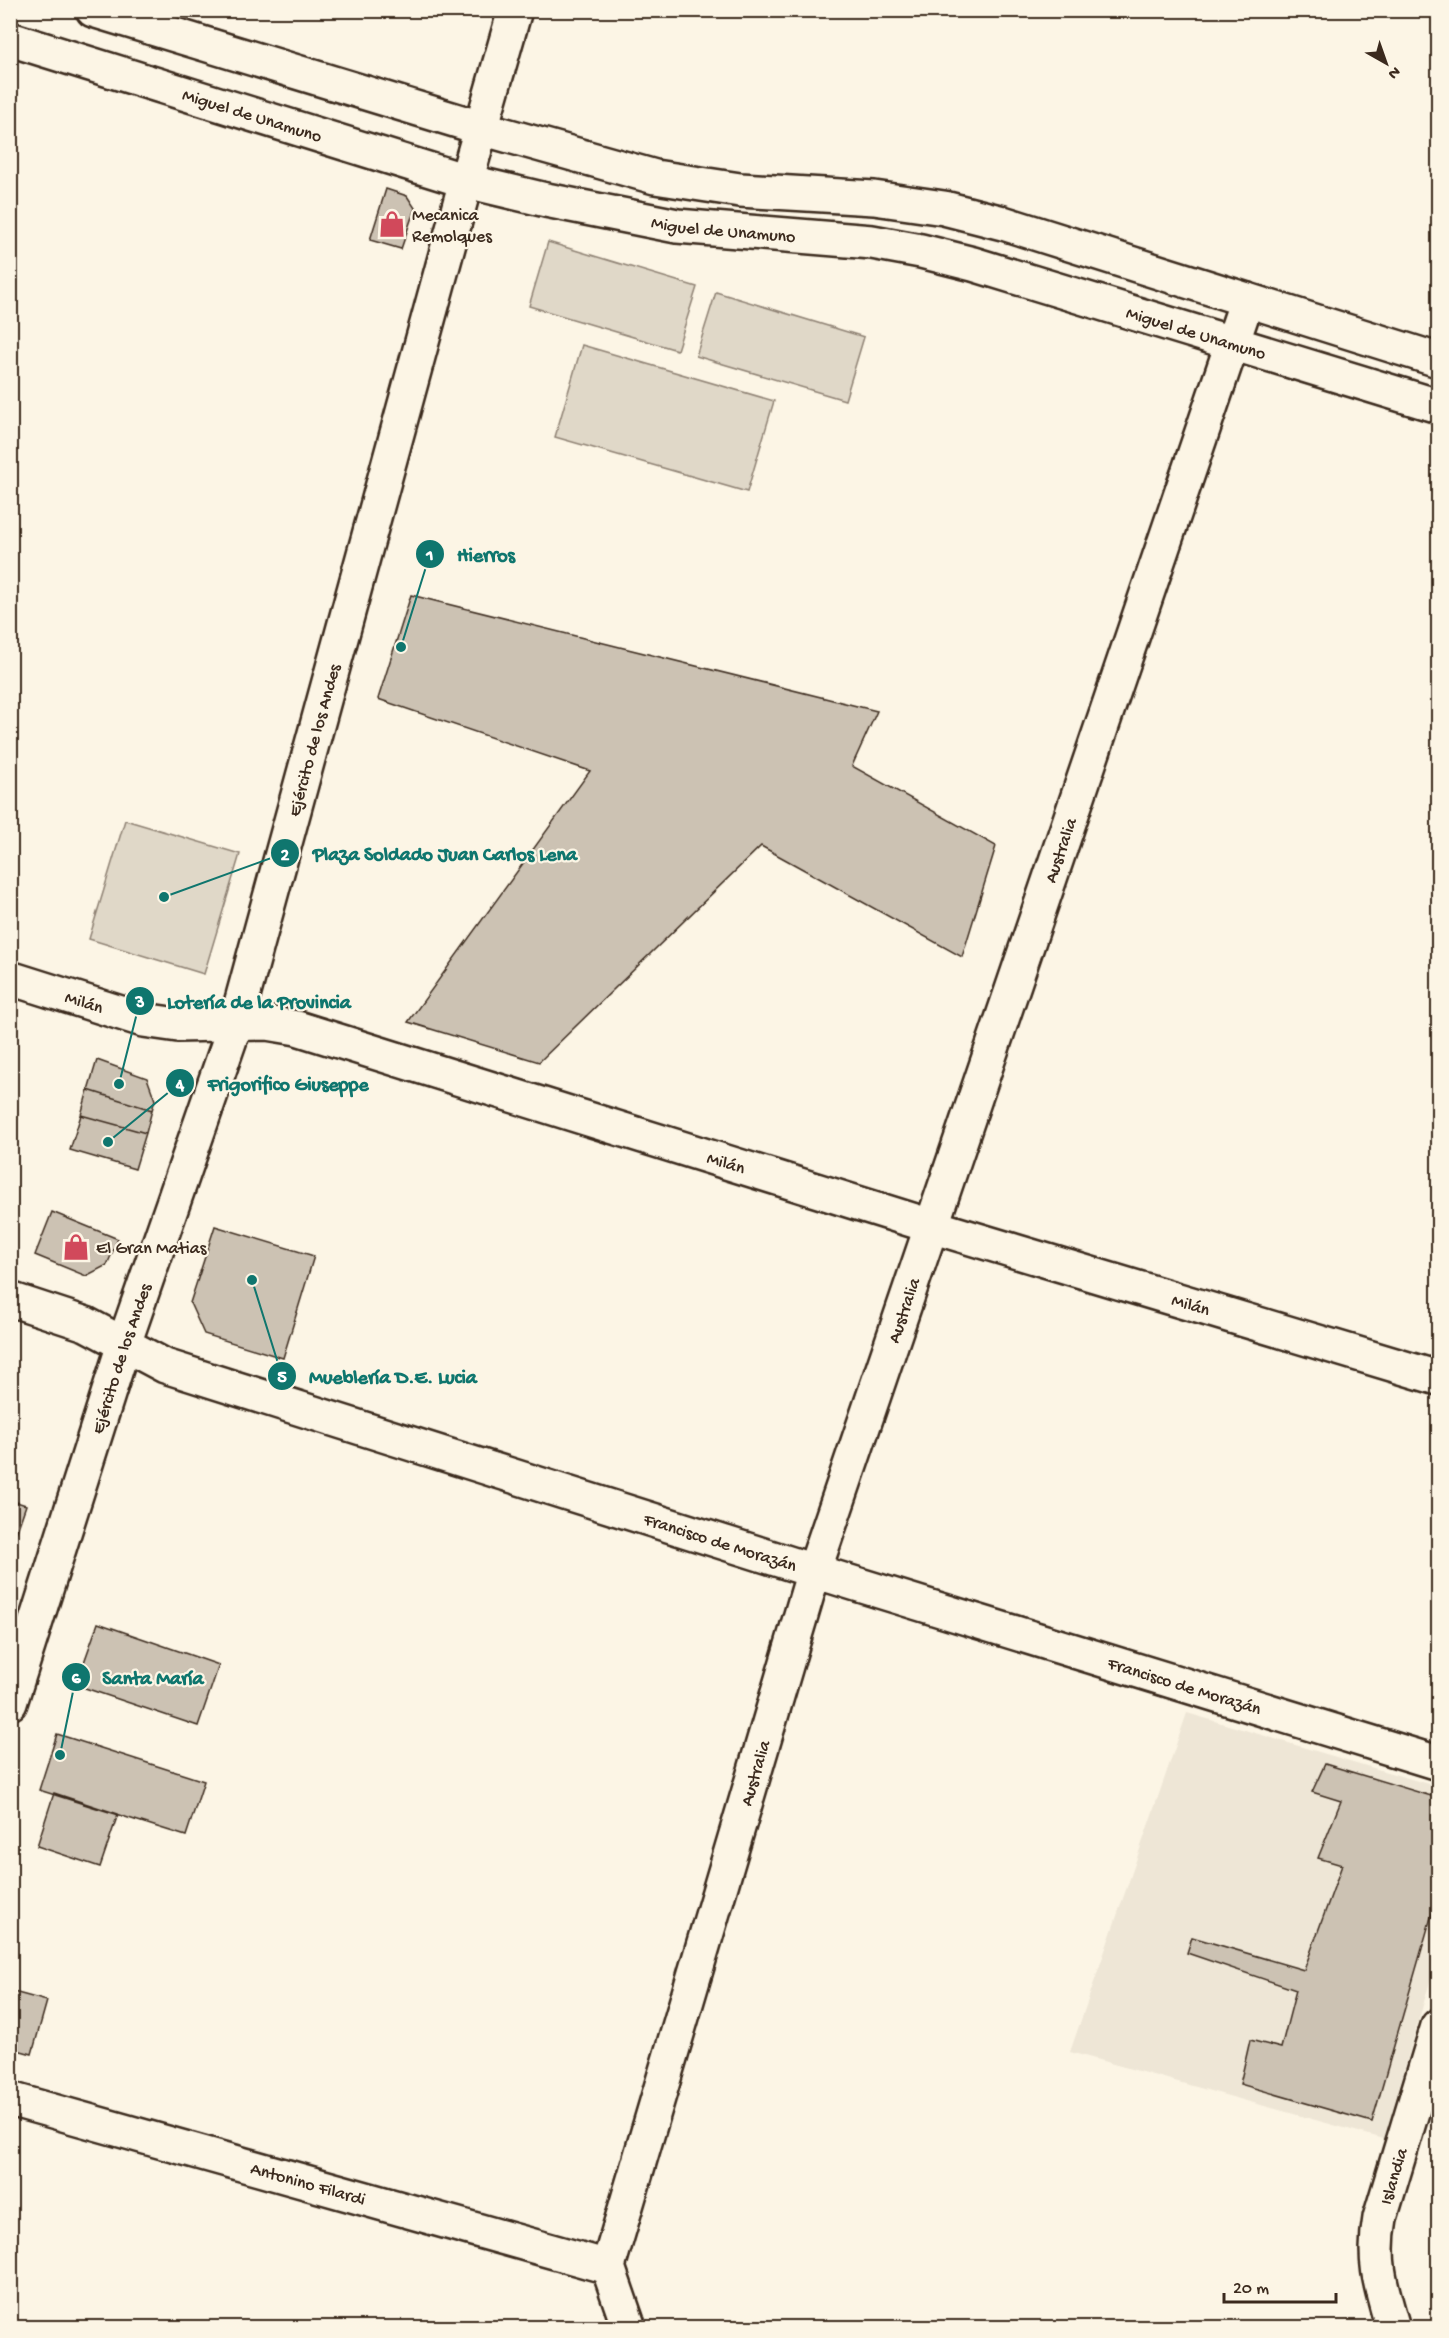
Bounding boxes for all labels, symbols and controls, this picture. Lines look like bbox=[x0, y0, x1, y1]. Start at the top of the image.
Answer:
north arrow bbox=[1356, 33, 1416, 93]
text: N bbox=[1383, 61, 1404, 83]
street label: Miguel de Unamuno bbox=[180, 85, 324, 148]
place label: Mecanica Remolques bbox=[412, 206, 493, 248]
shop icon: Mecanica Remolques bbox=[377, 209, 407, 239]
street label: Miguel de Unamuno bbox=[649, 213, 796, 249]
street label: Miguel de Unamuno bbox=[1123, 303, 1268, 366]
callout: Hierros bbox=[415, 535, 527, 573]
text: 1 bbox=[425, 546, 434, 567]
text: Hierros bbox=[457, 546, 517, 569]
street label: Ejército de los Andes bbox=[285, 661, 347, 819]
street label: Australia bbox=[1041, 815, 1083, 886]
callout: Plaza Soldado Juan Carlos Lena bbox=[270, 834, 589, 872]
text: Plaza Soldado Juan Carlos Lena bbox=[312, 845, 578, 868]
text: 2 bbox=[281, 846, 290, 867]
callout: Lotería de la Provincia bbox=[125, 982, 363, 1020]
street label: Milán bbox=[62, 988, 106, 1020]
text: 3 bbox=[134, 993, 145, 1014]
text: Lotería de la Provincia bbox=[167, 993, 352, 1016]
callout: Frigorifico Giuseppe bbox=[165, 1064, 380, 1102]
text: Frigorifico Giuseppe bbox=[206, 1074, 369, 1098]
text: 4 bbox=[175, 1076, 185, 1097]
street label: Milán bbox=[704, 1149, 748, 1180]
shop icon: El Gran Matias bbox=[61, 1232, 91, 1262]
place label: El Gran Matias bbox=[96, 1239, 208, 1260]
street label: Australia bbox=[884, 1275, 926, 1346]
street label: Ejército de los Andes bbox=[88, 1280, 158, 1437]
street label: Milán bbox=[1169, 1291, 1212, 1322]
callout: Mueblería D.E. Lucia bbox=[267, 1357, 489, 1395]
text: 5 bbox=[277, 1368, 287, 1389]
text: Mueblería D.E. Lucia bbox=[309, 1368, 478, 1391]
street label: Francisco de Morazán bbox=[640, 1510, 799, 1578]
street label: Francisco de Morazán bbox=[1104, 1654, 1264, 1721]
callout: Santa María bbox=[61, 1658, 216, 1696]
text: 6 bbox=[71, 1669, 81, 1690]
text: Santa María bbox=[102, 1669, 205, 1692]
street label: Australia bbox=[737, 1737, 777, 1809]
street label: Islandia bbox=[1377, 2145, 1414, 2207]
street label: Antonino Filardi bbox=[248, 2159, 368, 2211]
scale bar bbox=[1224, 2266, 1336, 2304]
text: 20 m bbox=[1233, 2279, 1269, 2300]

